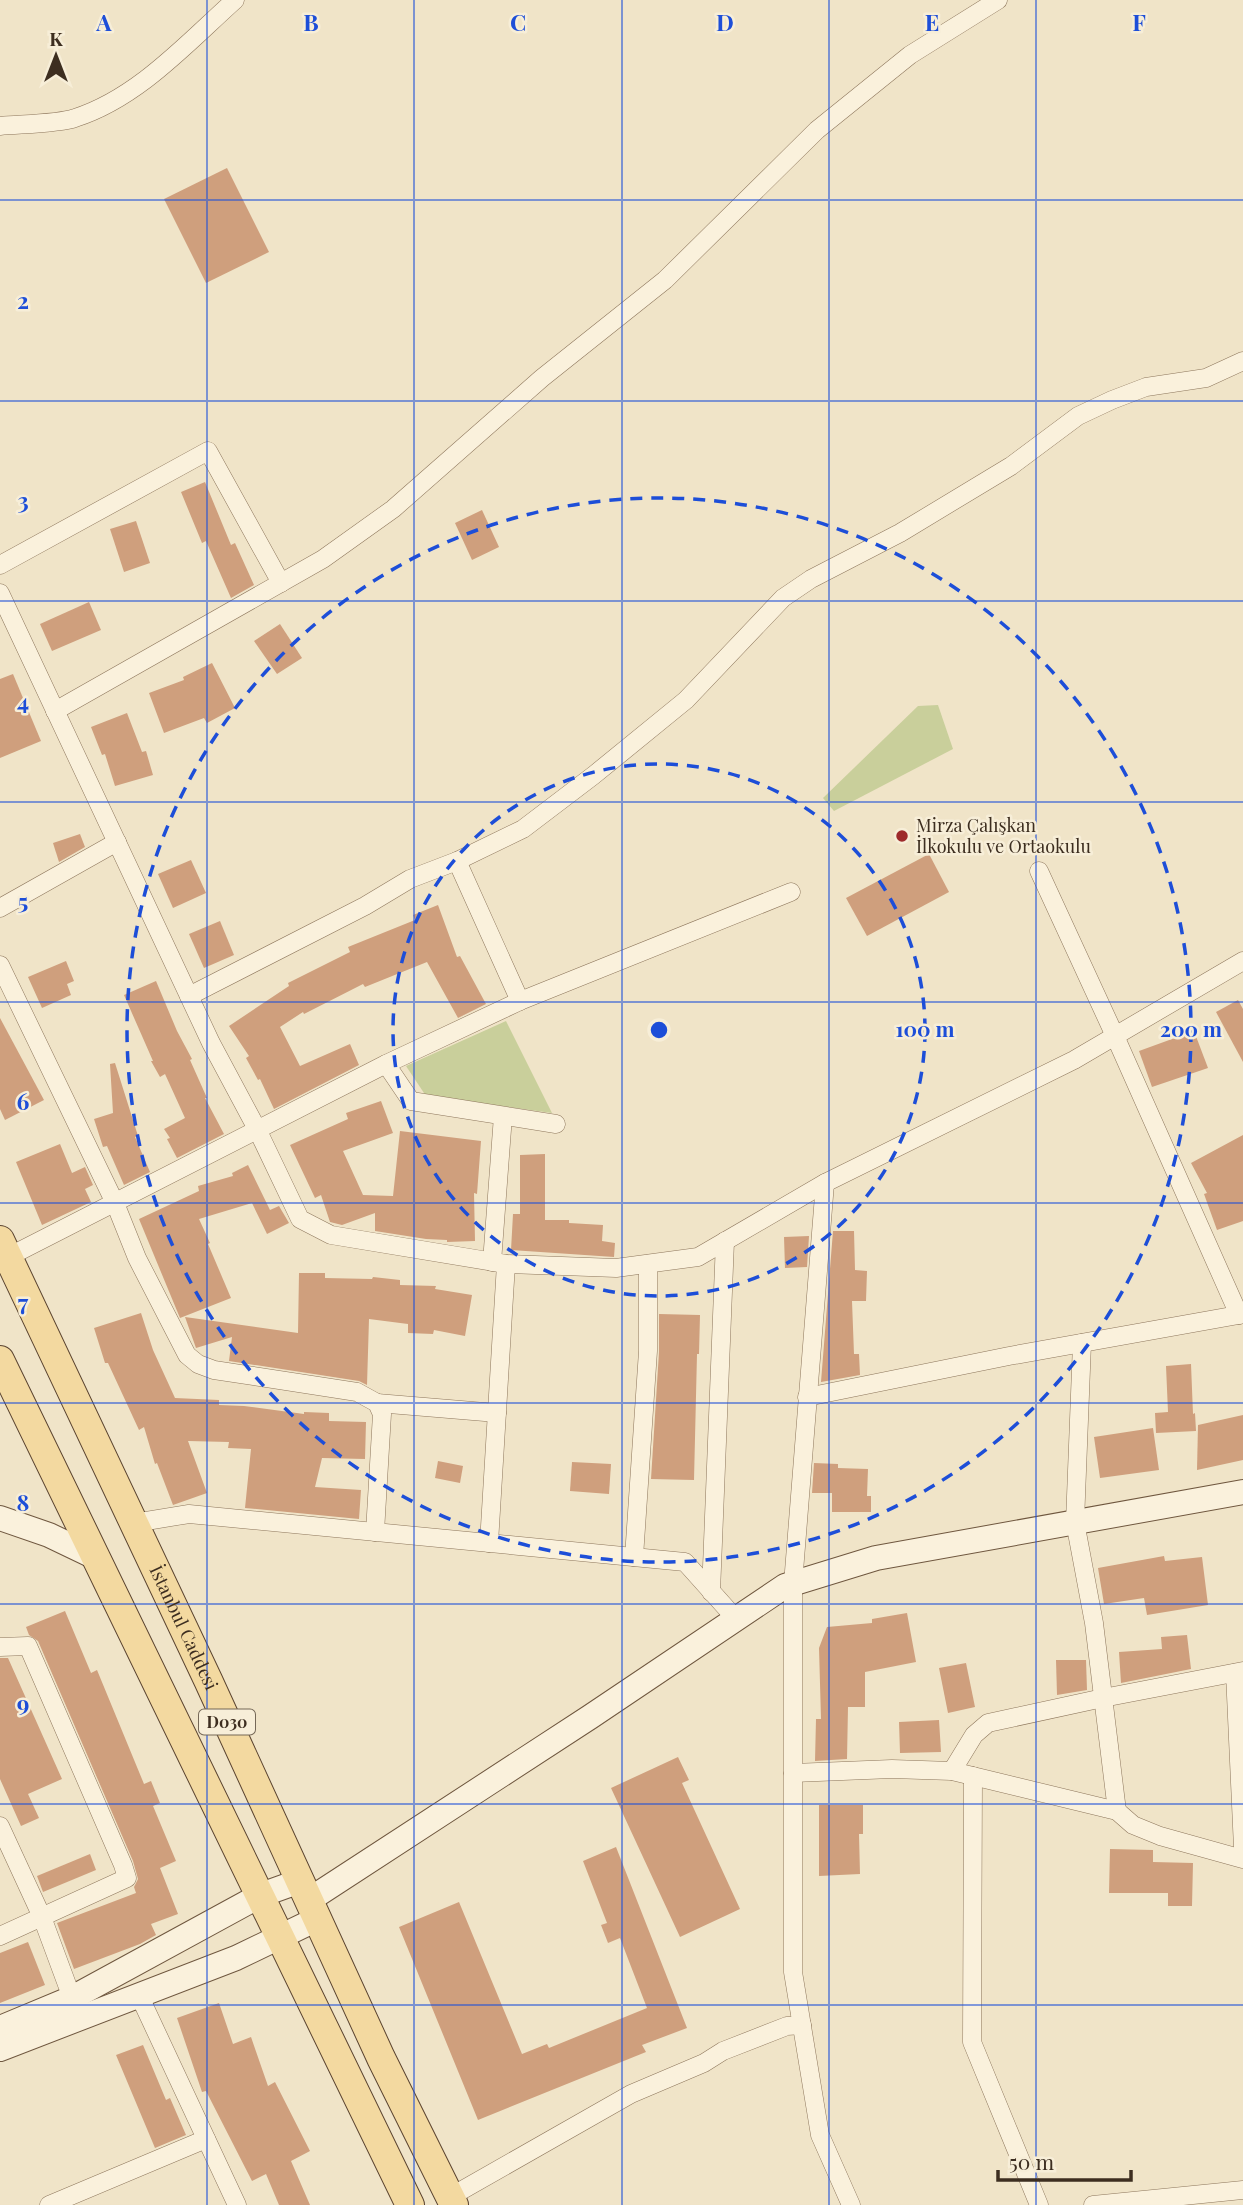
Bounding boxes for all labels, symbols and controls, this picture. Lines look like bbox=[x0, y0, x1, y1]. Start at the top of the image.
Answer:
text: A bbox=[95, 6, 112, 37]
text: B bbox=[303, 6, 319, 37]
text: C bbox=[510, 6, 526, 37]
text: D bbox=[716, 6, 734, 37]
text: E bbox=[925, 6, 939, 37]
text: F bbox=[1132, 6, 1146, 37]
north arrow bbox=[21, 21, 91, 91]
text: K bbox=[49, 25, 63, 51]
text: 2 bbox=[17, 284, 29, 315]
text: 3 bbox=[17, 484, 29, 515]
text: 4 bbox=[17, 685, 29, 716]
place label: Mirza Çalışkan İlkokulu ve Ortaokulu bbox=[916, 813, 1091, 858]
marker: Mirza Çalışkan İlkokulu ve Ortaokulu bbox=[894, 828, 910, 844]
text: 5 bbox=[18, 885, 28, 916]
text: 100 m bbox=[895, 1014, 955, 1042]
text: 200 m bbox=[1160, 1014, 1222, 1042]
centre of rings bbox=[647, 1018, 671, 1042]
text: 6 bbox=[17, 1085, 30, 1116]
text: 7 bbox=[18, 1286, 29, 1317]
text: 8 bbox=[17, 1486, 29, 1517]
street label: İstanbul Caddesi bbox=[145, 1561, 224, 1694]
text: 9 bbox=[17, 1687, 29, 1718]
road number: D030 bbox=[199, 1710, 255, 1734]
scale bar bbox=[998, 2138, 1131, 2182]
text: 50 m bbox=[1009, 2147, 1055, 2175]

